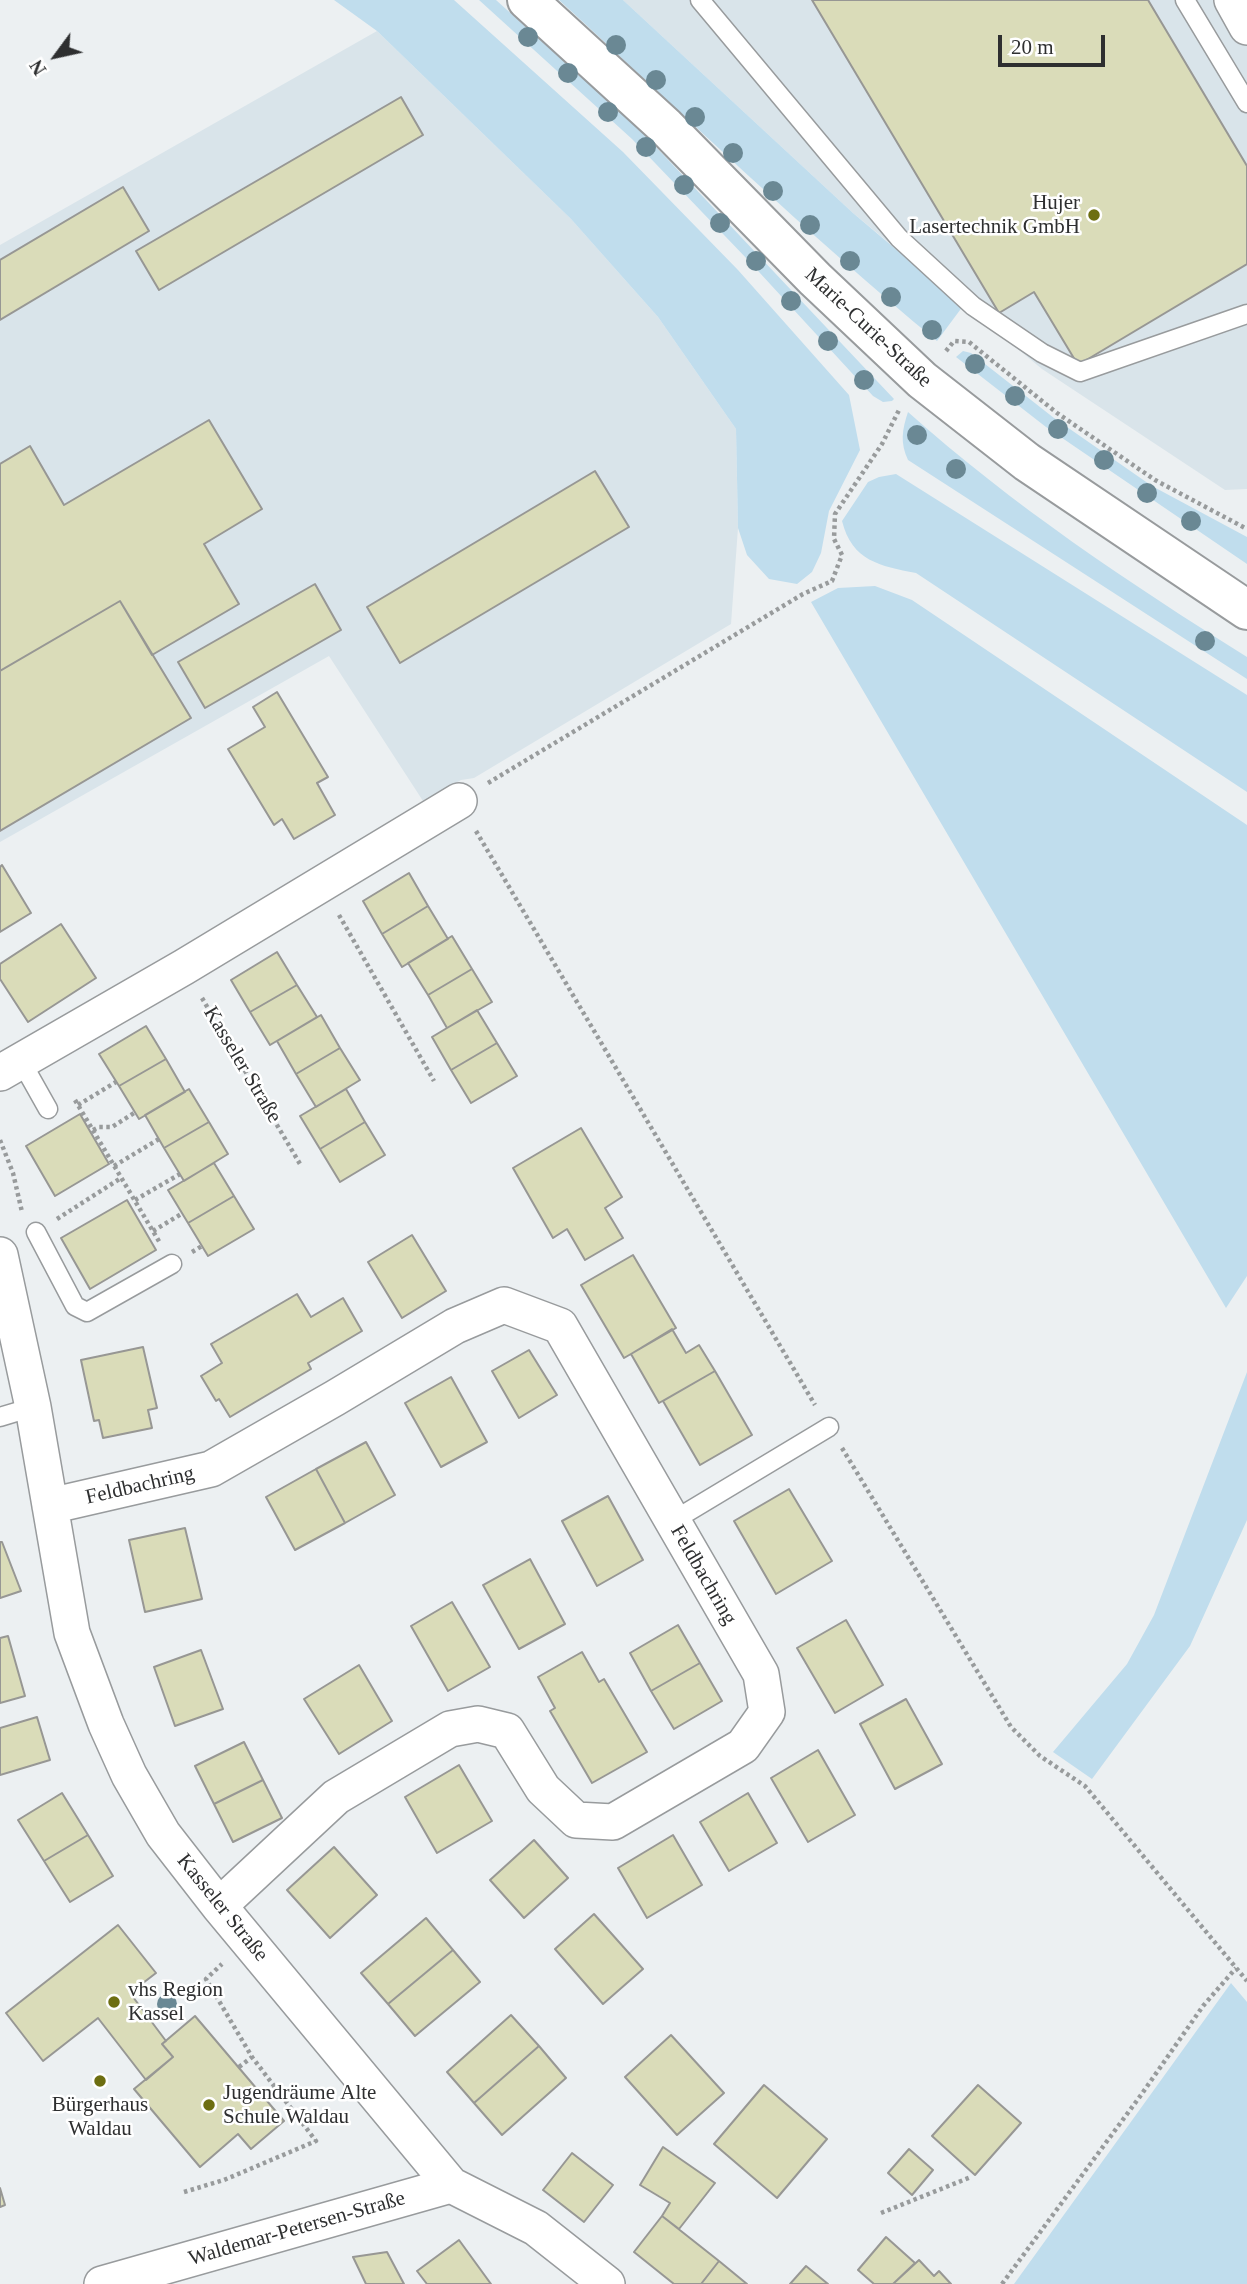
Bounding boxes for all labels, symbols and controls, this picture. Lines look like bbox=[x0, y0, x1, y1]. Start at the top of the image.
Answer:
north arrow bbox=[21, 21, 91, 91]
scale bar bbox=[1002, 21, 1109, 65]
text: 20 m bbox=[1011, 35, 1054, 59]
text: N bbox=[25, 56, 51, 79]
place label: Hujer Lasertechnik GmbH bbox=[909, 190, 1080, 240]
marker: Hujer Lasertechnik GmbH bbox=[1086, 207, 1102, 223]
street label: Marie-Curie-Straße bbox=[799, 263, 937, 393]
street label: Kasseler Straße bbox=[197, 1002, 287, 1128]
street label: Feldbachring bbox=[83, 1461, 197, 1511]
street label: Feldbachring bbox=[664, 1521, 742, 1629]
street label: Kasseler Straße bbox=[171, 1849, 273, 1967]
place label: vhs Region Kassel bbox=[128, 1977, 223, 2027]
marker: vhs Region Kassel bbox=[106, 1994, 122, 2010]
marker: Bürgerhaus Waldau bbox=[92, 2073, 108, 2089]
place label: Jugendräume Alte Schule Waldau bbox=[223, 2080, 376, 2130]
place label: Bürgerhaus Waldau bbox=[52, 2092, 148, 2142]
marker: Jugendräume Alte Schule Waldau bbox=[201, 2097, 217, 2113]
street label: Waldemar-Petersen-Straße bbox=[186, 2186, 408, 2272]

